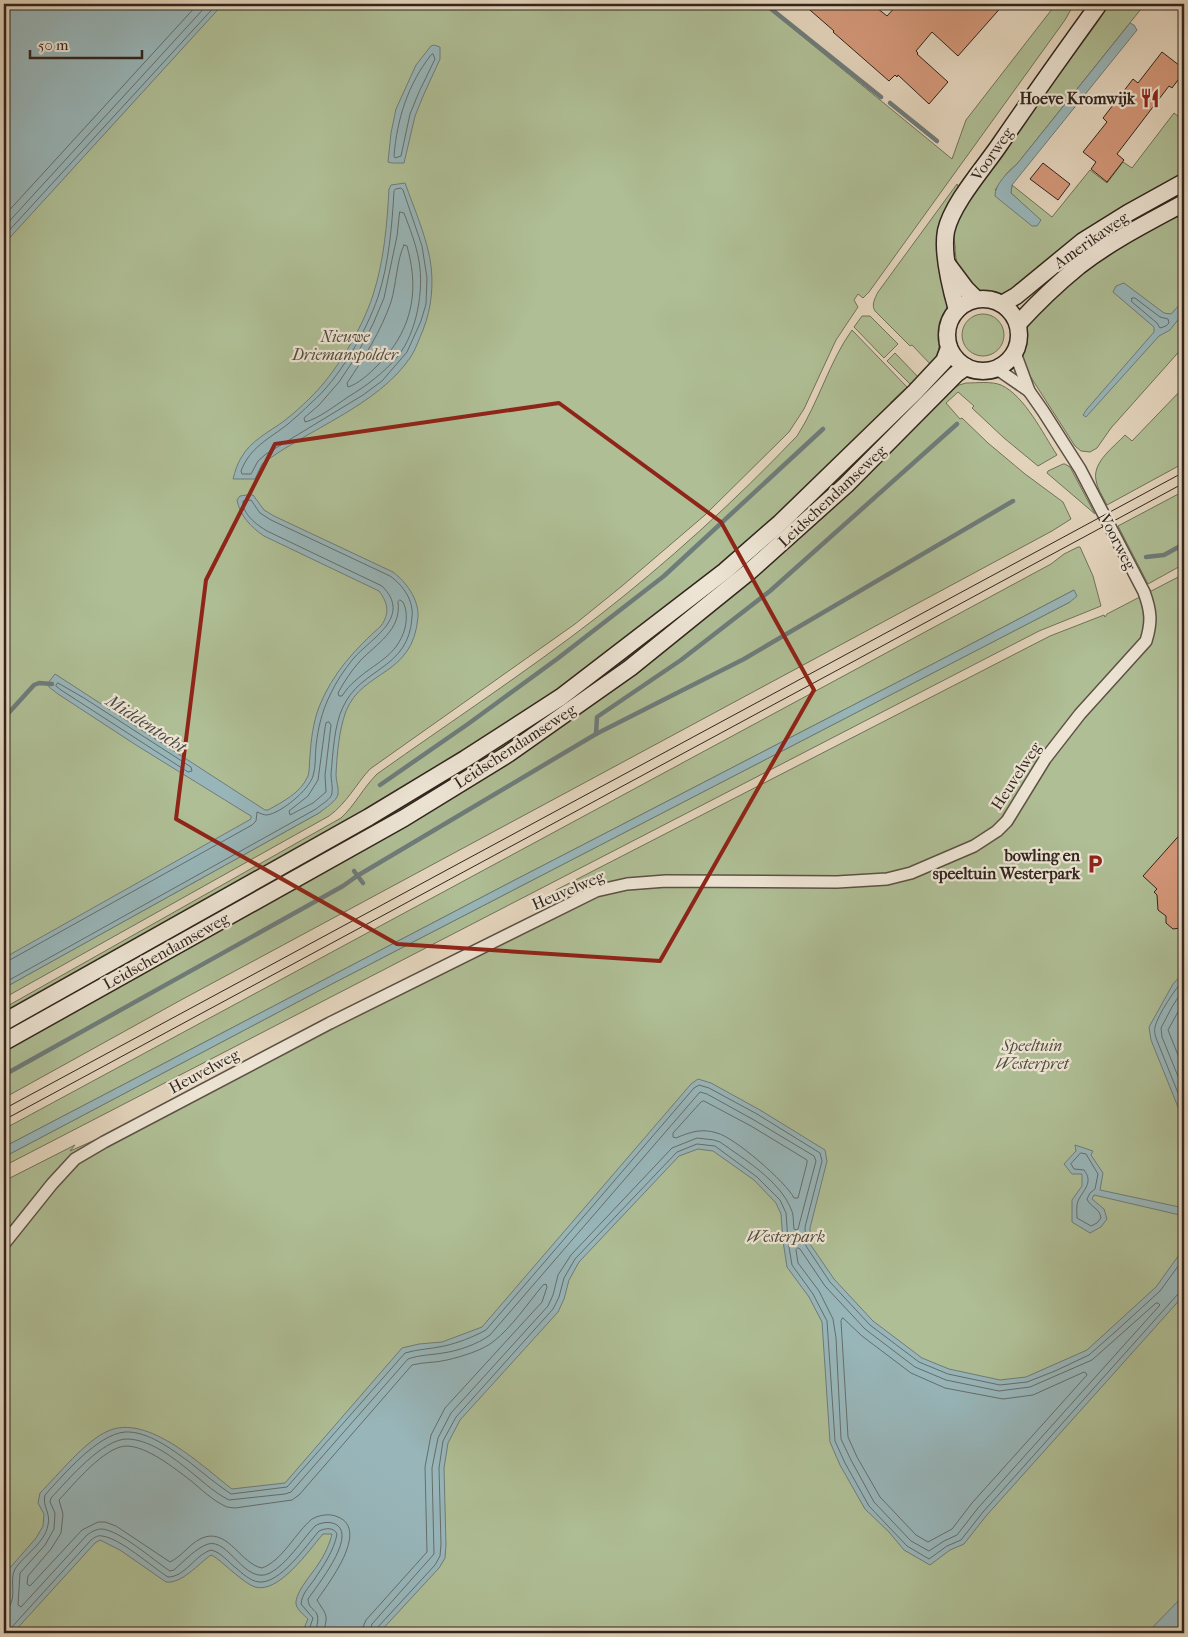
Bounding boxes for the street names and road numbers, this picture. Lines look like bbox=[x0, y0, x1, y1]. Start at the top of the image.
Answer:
street label: Voorweg bbox=[966, 123, 1017, 185]
street label: Amerikaweg bbox=[1049, 207, 1132, 273]
street label: Leidschendamseweg bbox=[774, 441, 890, 551]
street label: Voorweg bbox=[1095, 510, 1140, 574]
street label: Leidschendamseweg bbox=[451, 699, 580, 792]
street label: Heuvelweg bbox=[987, 738, 1045, 814]
street label: Heuvelweg bbox=[529, 866, 608, 914]
street label: Leidschendamseweg bbox=[100, 908, 233, 994]
street label: Heuvelweg bbox=[165, 1044, 243, 1097]

